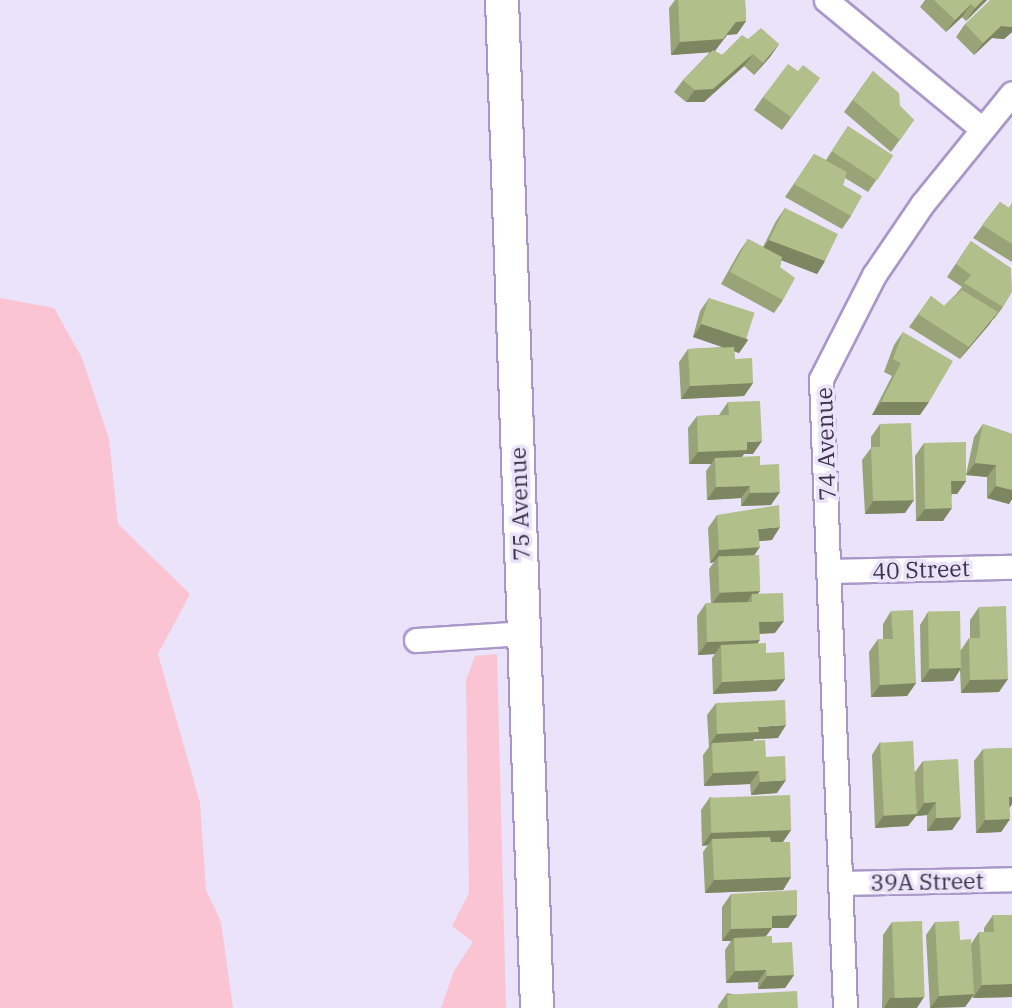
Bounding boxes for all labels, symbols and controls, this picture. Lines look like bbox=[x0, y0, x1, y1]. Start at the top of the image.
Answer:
street label: 74 Avenue bbox=[809, 387, 841, 501]
street label: 75 Avenue bbox=[503, 447, 535, 561]
street label: 40 Street bbox=[872, 554, 970, 584]
street label: 39A Street bbox=[870, 866, 984, 896]

